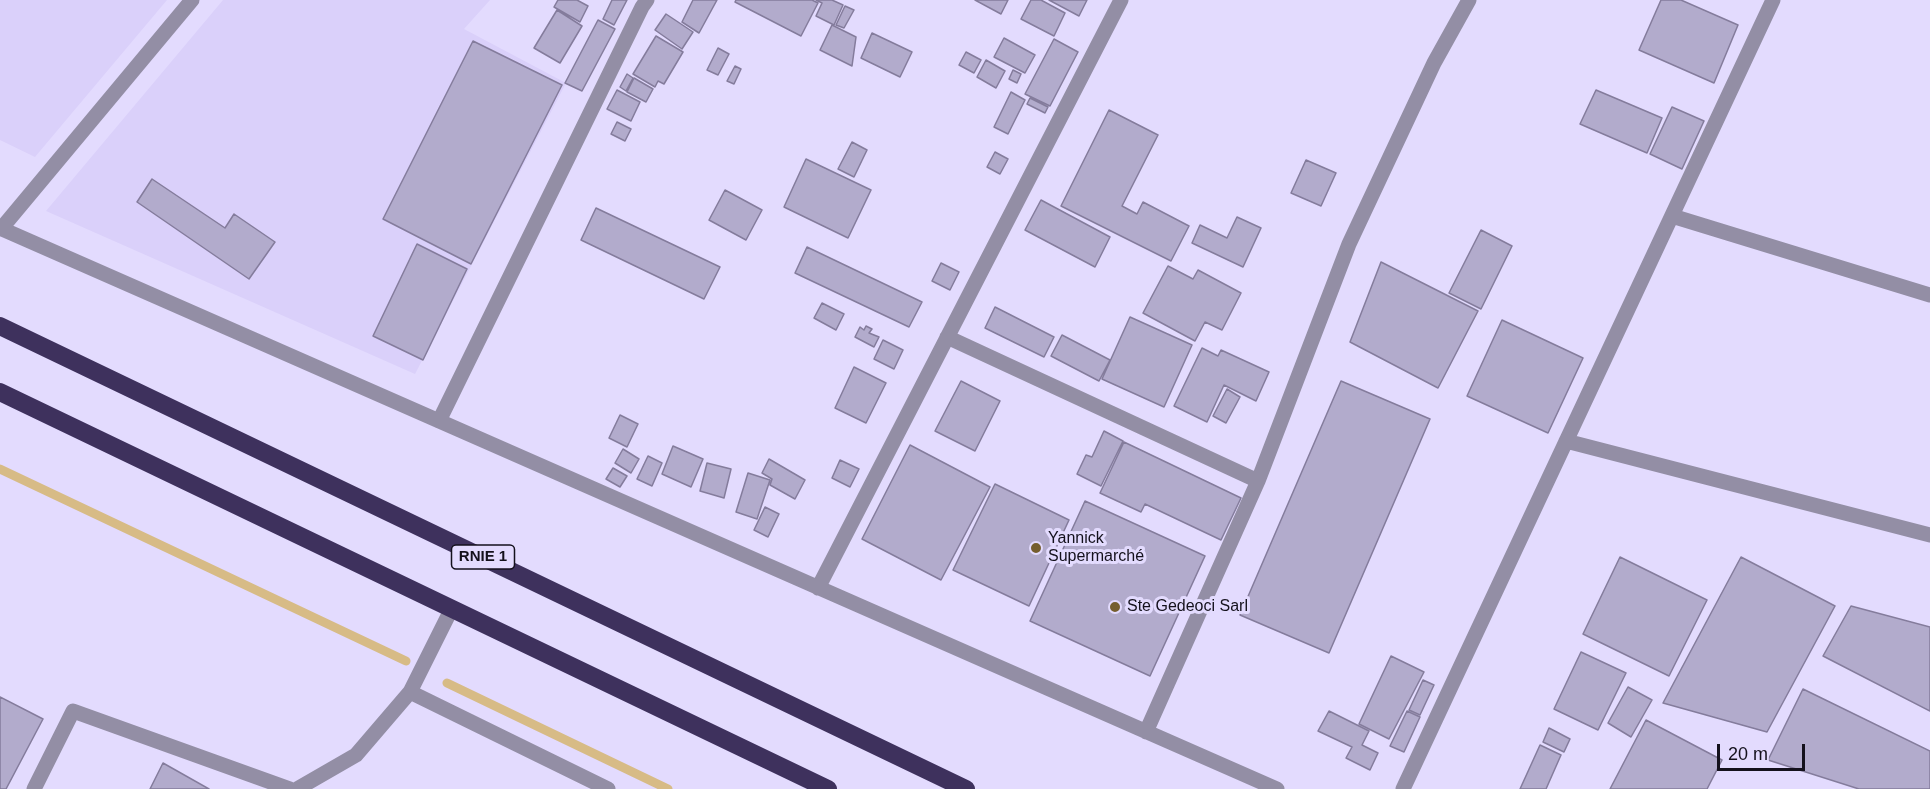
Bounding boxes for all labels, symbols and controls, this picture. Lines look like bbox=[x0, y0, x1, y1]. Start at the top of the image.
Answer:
place label: Yannick Supermarché bbox=[1048, 529, 1144, 567]
marker: Yannick Supermarché bbox=[1029, 541, 1043, 555]
road number: RNIE 1 bbox=[452, 545, 514, 569]
place label: Ste Gedeoci Sarl bbox=[1127, 597, 1248, 617]
marker: Ste Gedeoci Sarl bbox=[1108, 600, 1122, 614]
scale bar bbox=[1720, 732, 1808, 770]
text: 20 m bbox=[1728, 744, 1768, 764]

